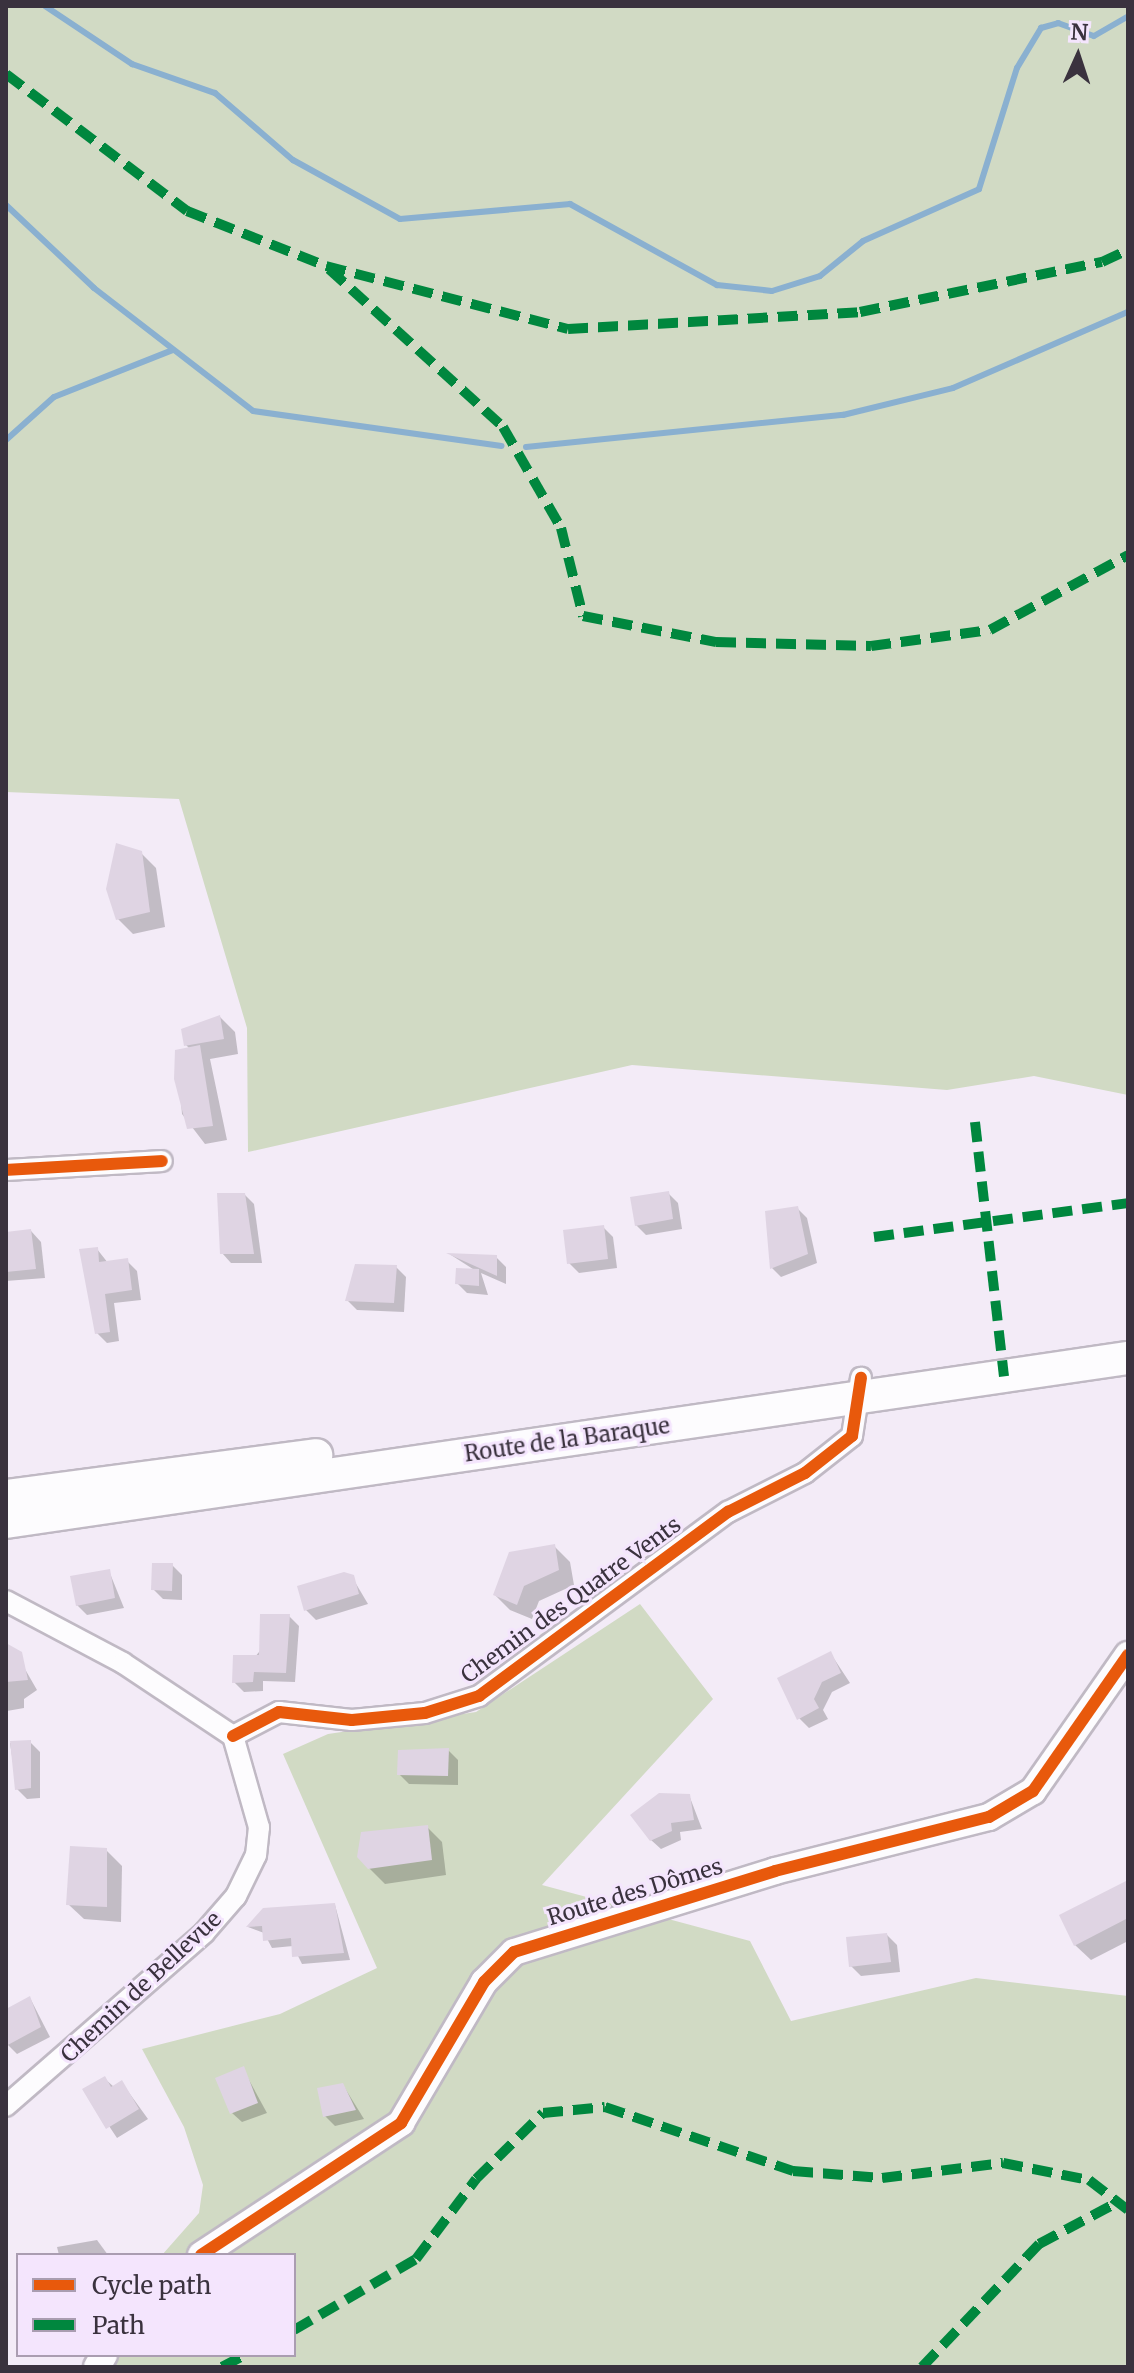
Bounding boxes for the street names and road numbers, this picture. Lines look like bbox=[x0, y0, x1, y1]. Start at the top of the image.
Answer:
street label: Route de la Baraque bbox=[463, 1413, 671, 1467]
street label: Chemin des Quatre Vents bbox=[456, 1511, 686, 1689]
street label: Route des Dômes bbox=[544, 1853, 726, 1931]
street label: Chemin de Bellevue bbox=[55, 1906, 227, 2068]

